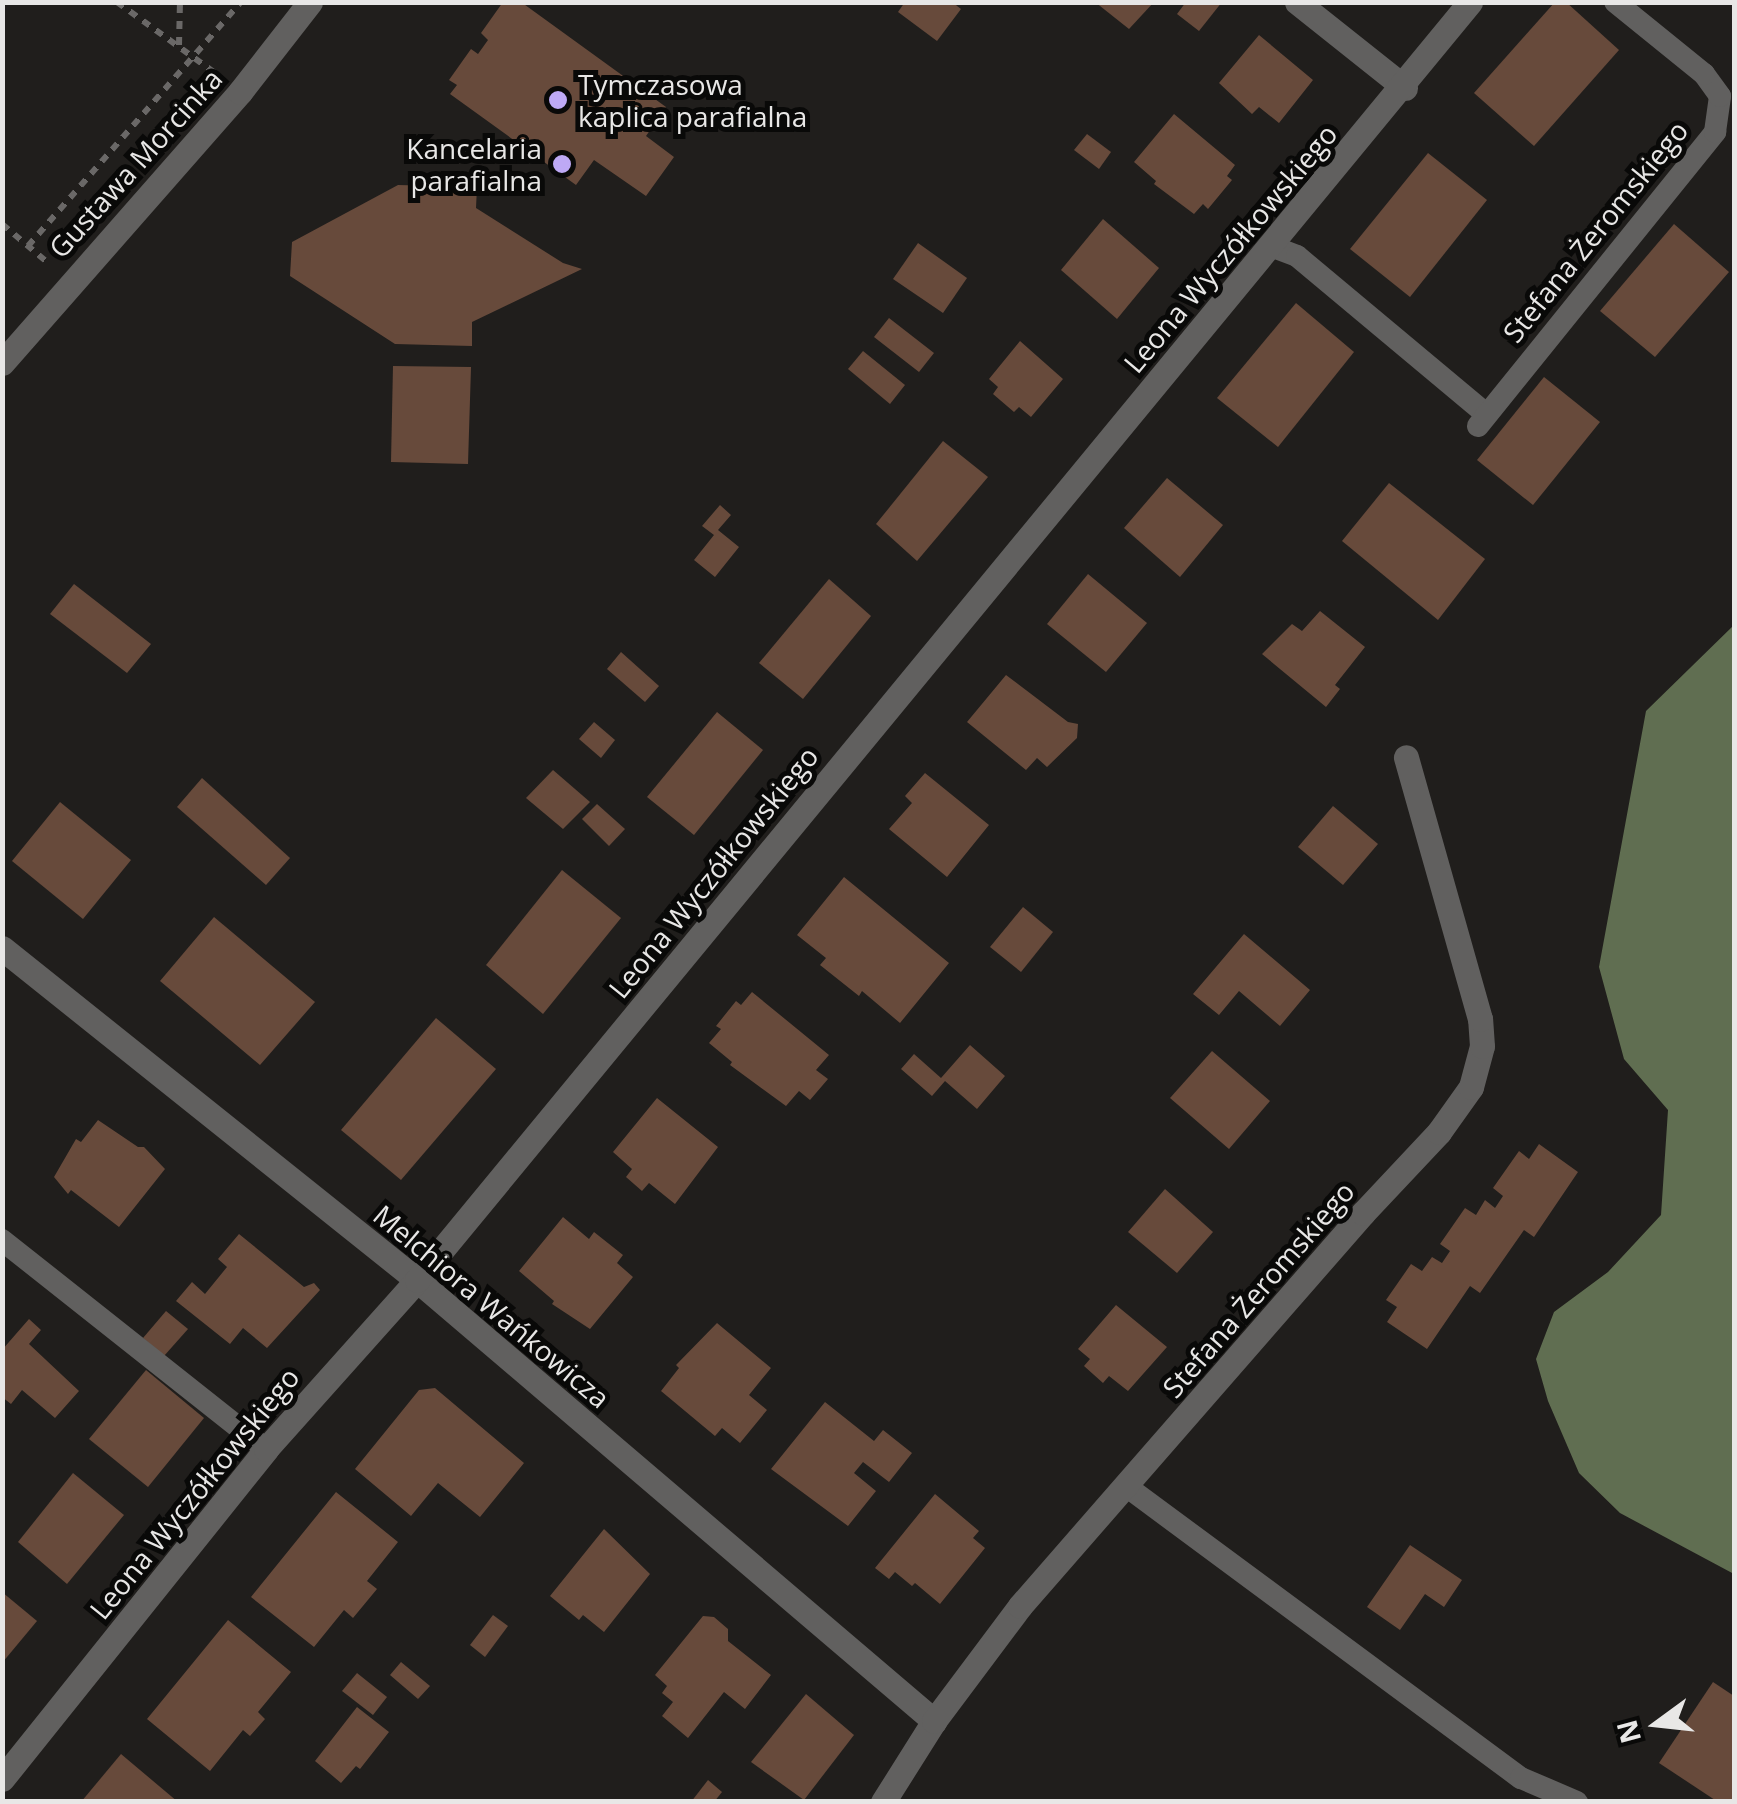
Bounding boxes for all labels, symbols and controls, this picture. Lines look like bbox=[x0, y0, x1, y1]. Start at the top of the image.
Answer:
street label: Gustawa Morcinka bbox=[41, 62, 229, 264]
place label: Tymczasowa kaplica parafialna bbox=[578, 67, 807, 133]
marker: Tymczasowa kaplica parafialna bbox=[547, 89, 569, 111]
street label: Stefana Żeromskiego bbox=[1495, 114, 1695, 348]
street label: Leona Wyczółkowskiego bbox=[1116, 117, 1344, 379]
place label: Kancelaria parafialna bbox=[406, 131, 542, 197]
marker: Kancelaria parafialna bbox=[551, 153, 573, 175]
street label: Leona Wyczółkowskiego bbox=[601, 740, 825, 1004]
street label: Stefana Żeromskiego bbox=[1155, 1174, 1361, 1404]
street label: Melchiora Wańkowicza bbox=[367, 1197, 617, 1415]
street label: Leona Wyczółkowskiego bbox=[82, 1361, 306, 1625]
north arrow bbox=[1607, 1674, 1707, 1774]
text: N bbox=[1607, 1716, 1649, 1748]

